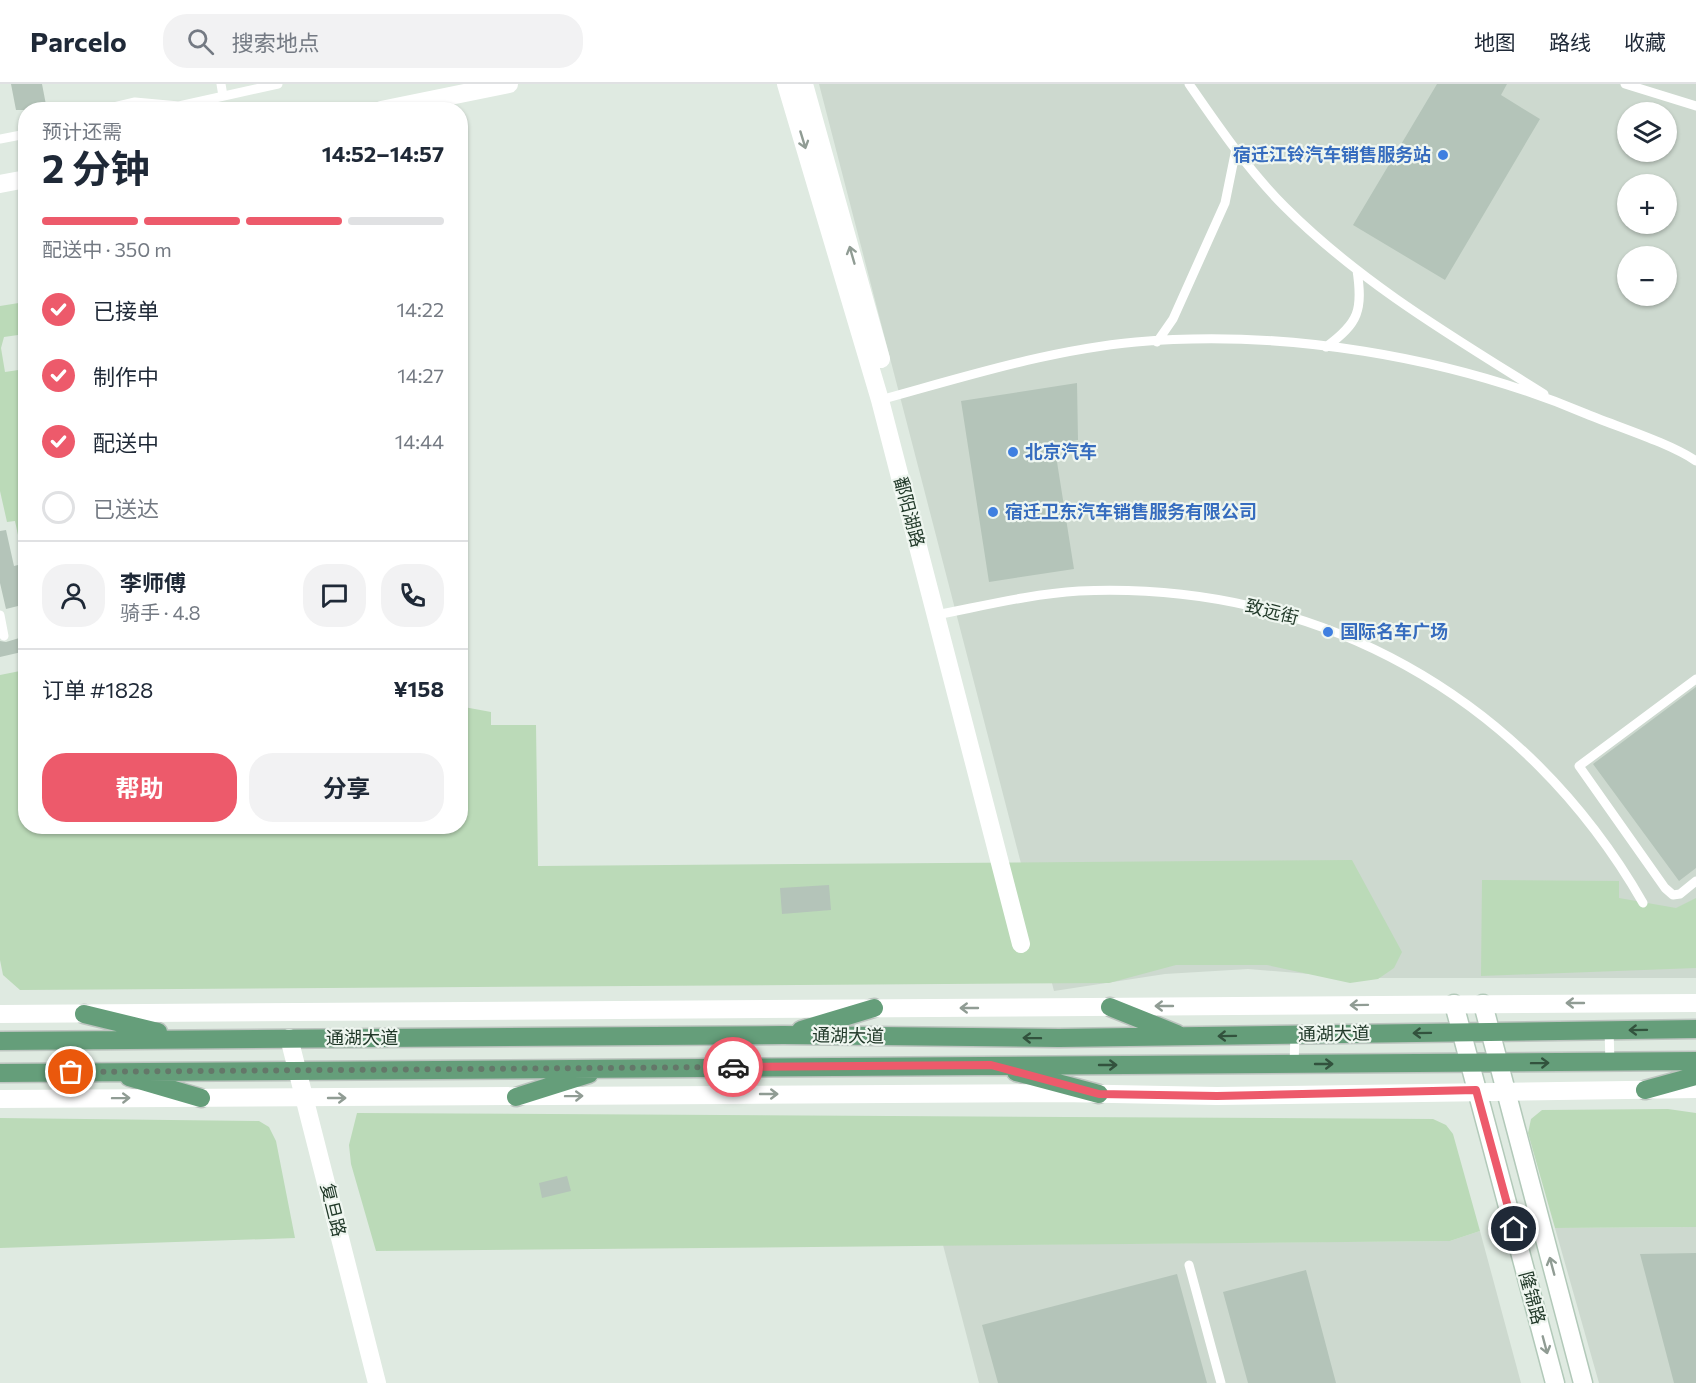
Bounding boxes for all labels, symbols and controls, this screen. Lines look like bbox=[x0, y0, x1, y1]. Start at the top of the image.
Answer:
search box bbox=[163, 14, 583, 68]
text: Parcelo bbox=[30, 24, 127, 58]
icon: search bbox=[184, 25, 217, 58]
text: 搜索地点 bbox=[232, 29, 320, 56]
text: 地图 bbox=[1474, 29, 1516, 54]
text: 路线 bbox=[1549, 29, 1591, 54]
text: 收藏 bbox=[1624, 29, 1666, 54]
map controls bbox=[1617, 102, 1677, 306]
button: layers bbox=[1617, 102, 1677, 162]
text: 预计还需 bbox=[42, 119, 122, 143]
one-way arrow bbox=[798, 130, 809, 149]
text: 14:52–14:57 bbox=[322, 140, 444, 167]
text: 2 分钟 bbox=[42, 143, 150, 191]
place label: 宿迁江铃汽车销售服务站 bbox=[1233, 143, 1431, 165]
marker: 宿迁江铃汽车销售服务站 bbox=[1436, 148, 1450, 162]
button: + bbox=[1617, 174, 1677, 234]
text: 配送中 · 350 m bbox=[42, 237, 172, 261]
one-way arrow bbox=[845, 246, 857, 265]
button: − bbox=[1617, 246, 1677, 306]
icon: check bbox=[42, 293, 75, 326]
text: 已接单 bbox=[93, 297, 159, 324]
text: 14:22 bbox=[397, 297, 444, 321]
icon: check bbox=[42, 359, 75, 392]
text: 制作中 bbox=[93, 363, 159, 390]
text: 14:27 bbox=[397, 363, 444, 387]
icon: check bbox=[42, 425, 75, 458]
text: 配送中 bbox=[93, 429, 159, 456]
text: 14:44 bbox=[395, 429, 444, 453]
place label: 北京汽车 bbox=[1025, 440, 1097, 462]
marker: 北京汽车 bbox=[1006, 445, 1020, 459]
street label: 鄱阳湖路 bbox=[890, 474, 930, 549]
text: 已送达 bbox=[93, 495, 159, 522]
place label: 宿迁卫东汽车销售服务有限公司 bbox=[1005, 500, 1257, 522]
marker: 宿迁卫东汽车销售服务有限公司 bbox=[986, 505, 1000, 519]
button: person bbox=[42, 564, 105, 627]
button: chat bbox=[303, 564, 366, 627]
button: phone bbox=[381, 564, 444, 627]
text: 李师傅 bbox=[120, 569, 186, 596]
street label: 致远街 bbox=[1243, 594, 1301, 628]
text: 骑手 · 4.8 bbox=[120, 600, 201, 624]
place label: 国际名车广场 bbox=[1340, 620, 1448, 642]
marker: 国际名车广场 bbox=[1321, 625, 1335, 639]
text: ¥158 bbox=[394, 675, 444, 702]
text: 订单 #1828 bbox=[42, 676, 153, 703]
button: 帮助 bbox=[42, 753, 237, 822]
button: 分享 bbox=[249, 753, 444, 822]
one-way arrow bbox=[1565, 998, 1585, 1009]
one-way arrow bbox=[1349, 999, 1369, 1011]
one-way arrow bbox=[1154, 1000, 1174, 1012]
one-way arrow bbox=[959, 1002, 979, 1014]
street label: 通湖大道 bbox=[1298, 1021, 1370, 1045]
street label: 通湖大道 bbox=[812, 1023, 884, 1047]
one-way arrow bbox=[1628, 1024, 1648, 1036]
street label: 通湖大道 bbox=[326, 1026, 398, 1048]
one-way arrow bbox=[1412, 1027, 1432, 1038]
one-way arrow bbox=[1217, 1030, 1237, 1042]
one-way arrow bbox=[1022, 1032, 1042, 1044]
courier bbox=[703, 1037, 763, 1097]
pin bbox=[45, 1046, 96, 1097]
icon: car bbox=[717, 1051, 750, 1084]
icon: bag bbox=[54, 1055, 87, 1088]
one-way arrow bbox=[1530, 1057, 1550, 1069]
one-way arrow bbox=[1314, 1058, 1334, 1070]
one-way arrow bbox=[1098, 1059, 1118, 1071]
one-way arrow bbox=[759, 1088, 779, 1100]
one-way arrow bbox=[564, 1090, 584, 1102]
one-way arrow bbox=[111, 1092, 131, 1104]
one-way arrow bbox=[327, 1092, 347, 1104]
street label: 复旦路 bbox=[317, 1181, 351, 1239]
pin bbox=[1488, 1203, 1539, 1254]
icon: home bbox=[1497, 1212, 1530, 1245]
one-way arrow bbox=[1546, 1256, 1558, 1275]
street label: 隆锦路 bbox=[1515, 1269, 1551, 1327]
one-way arrow bbox=[1540, 1335, 1551, 1354]

